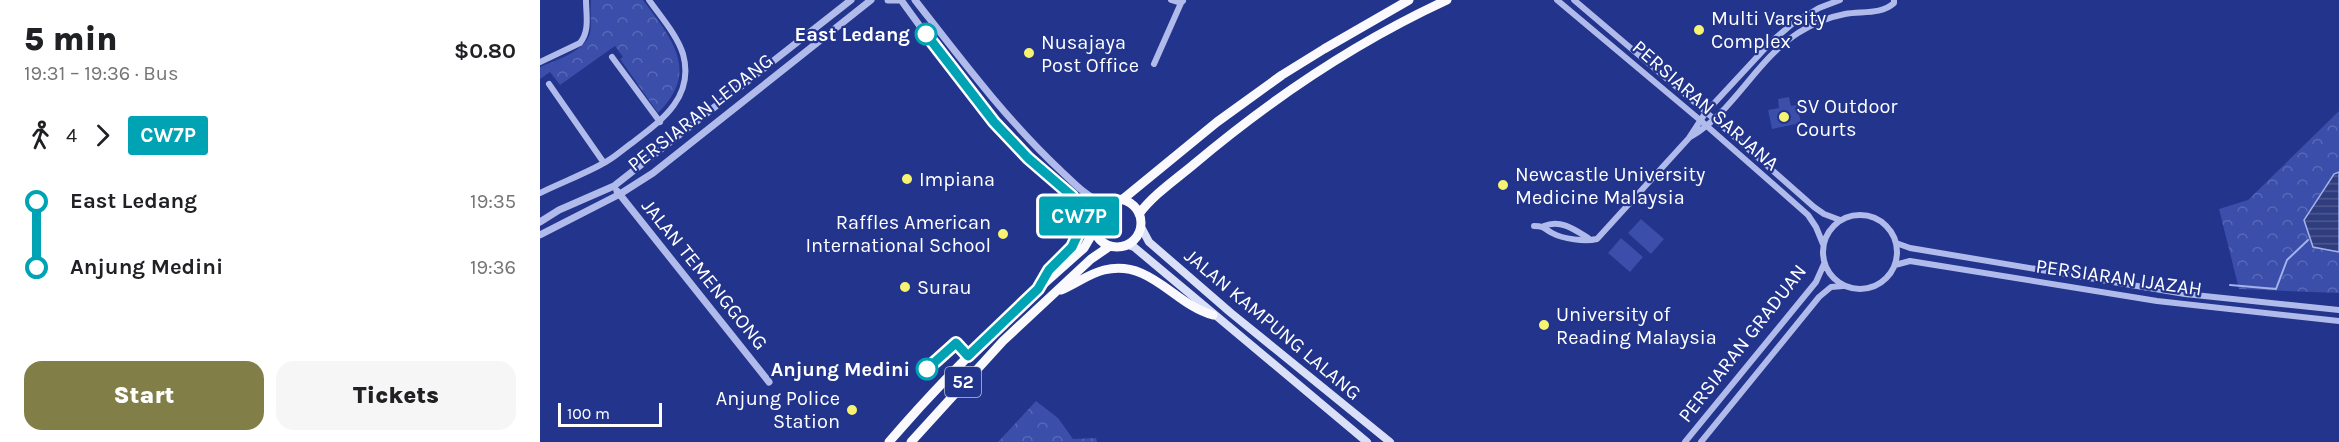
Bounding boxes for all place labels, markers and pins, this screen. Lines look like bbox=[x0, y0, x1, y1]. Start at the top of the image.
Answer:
place label: Multi Varsity Complex bbox=[1711, 7, 1826, 53]
place label: East Ledang bbox=[795, 23, 910, 46]
marker: East Ledang bbox=[915, 23, 937, 45]
marker: Multi Varsity Complex bbox=[1692, 23, 1706, 37]
place label: Nusajaya Post Office bbox=[1041, 31, 1139, 77]
marker: Nusajaya Post Office bbox=[1022, 46, 1036, 60]
place label: SV Outdoor Courts bbox=[1796, 95, 1898, 141]
marker: SV Outdoor Courts bbox=[1777, 110, 1791, 124]
place label: Newcastle University Medicine Malaysia bbox=[1515, 163, 1705, 209]
place label: Impiana bbox=[919, 168, 995, 191]
marker: Impiana bbox=[900, 172, 914, 186]
marker: Newcastle University Medicine Malaysia bbox=[1496, 178, 1510, 192]
place label: Raffles American International School bbox=[805, 211, 991, 257]
marker: Raffles American International School bbox=[996, 227, 1010, 241]
place label: Surau bbox=[917, 276, 972, 299]
marker: Surau bbox=[898, 280, 912, 294]
place label: University of Reading Malaysia bbox=[1556, 303, 1717, 349]
marker: University of Reading Malaysia bbox=[1537, 318, 1551, 332]
place label: Anjung Medini bbox=[771, 358, 910, 381]
marker: Anjung Medini bbox=[916, 358, 938, 380]
place label: Anjung Police Station bbox=[716, 387, 840, 433]
marker: Anjung Police Station bbox=[845, 403, 859, 417]

